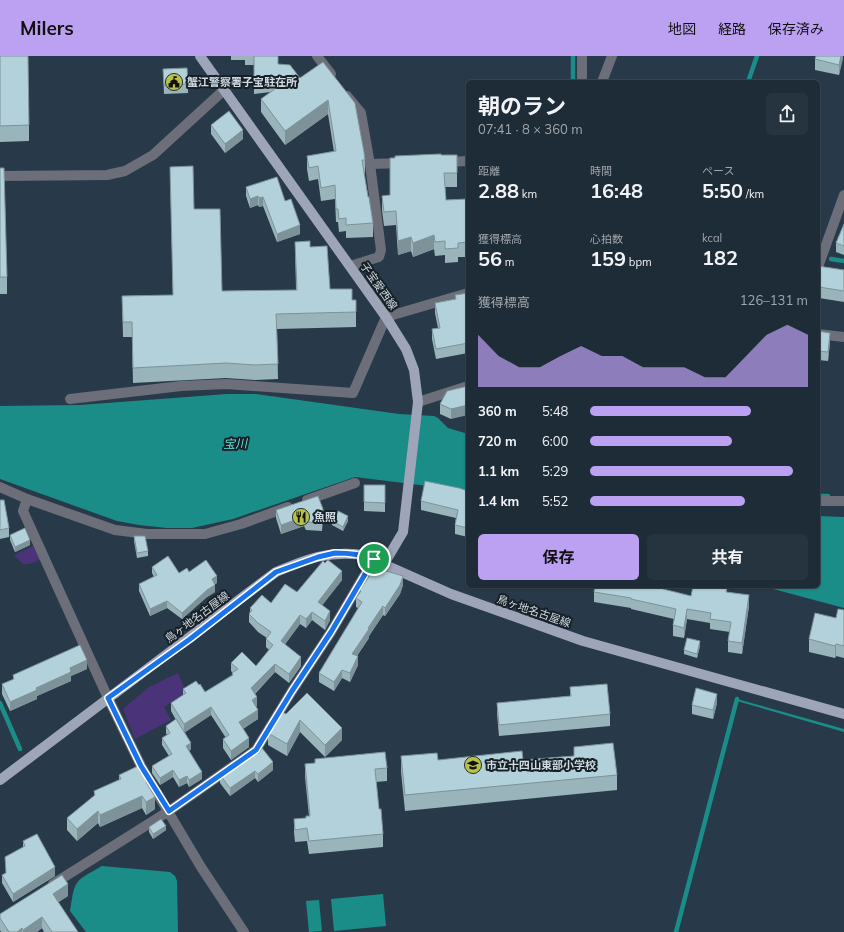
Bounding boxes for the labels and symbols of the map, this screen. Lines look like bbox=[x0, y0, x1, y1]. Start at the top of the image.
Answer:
public building icon: 蟹江警察署子宝駐在所 bbox=[164, 72, 184, 92]
place label: 蟹江警察署子宝駐在所 bbox=[187, 75, 297, 89]
street label: 子宝愛西線 bbox=[357, 259, 401, 313]
water label: 宝川 bbox=[223, 436, 249, 451]
restaurant icon: 魚照 bbox=[291, 507, 311, 527]
place label: 魚照 bbox=[314, 510, 336, 524]
pin bbox=[357, 542, 391, 576]
street label: 鳥ヶ地名古屋線 bbox=[162, 588, 232, 646]
street label: 鳥ヶ地名古屋線 bbox=[495, 592, 573, 630]
school or university icon: 市立十四山東部小学校 bbox=[463, 755, 483, 775]
place label: 市立十四山東部小学校 bbox=[486, 758, 596, 772]

